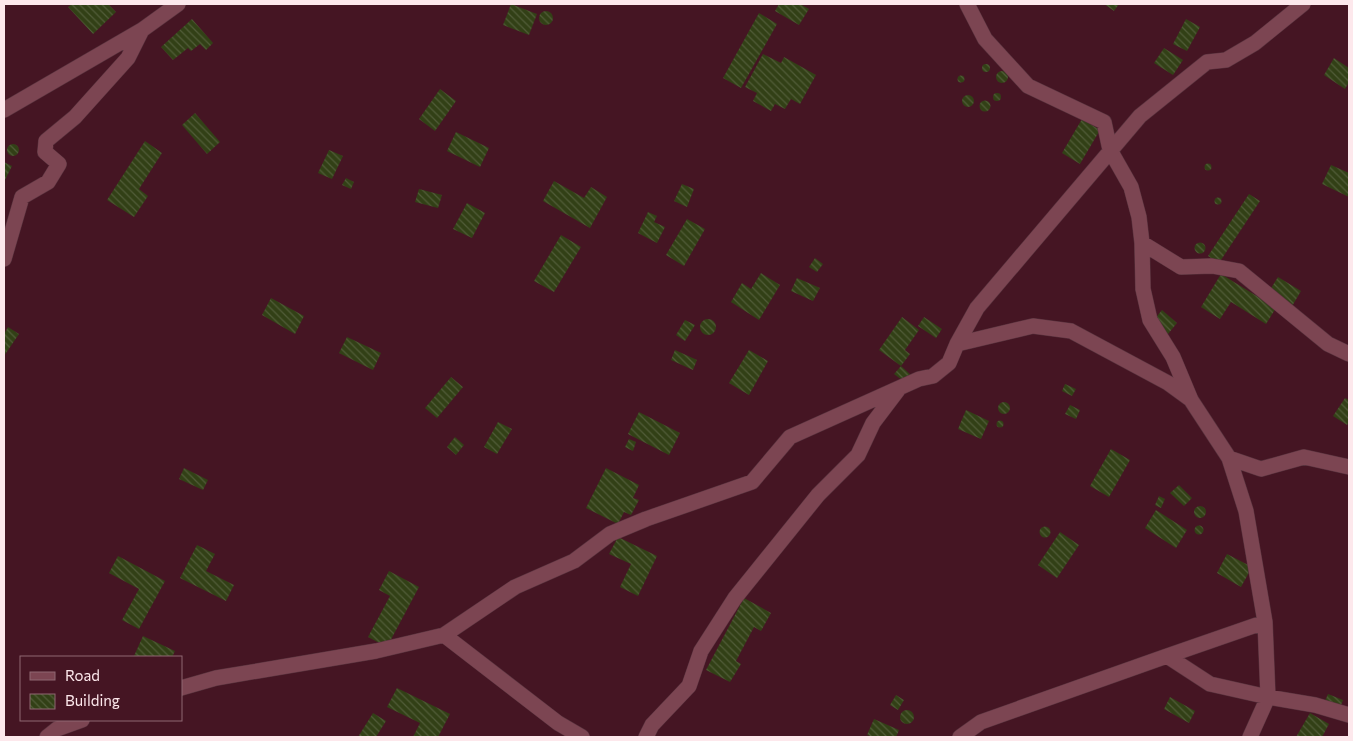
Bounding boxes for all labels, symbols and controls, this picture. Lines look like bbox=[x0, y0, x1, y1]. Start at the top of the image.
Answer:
legend bbox=[20, 656, 182, 721]
text: Road bbox=[65, 666, 100, 684]
text: Building bbox=[65, 691, 120, 709]

